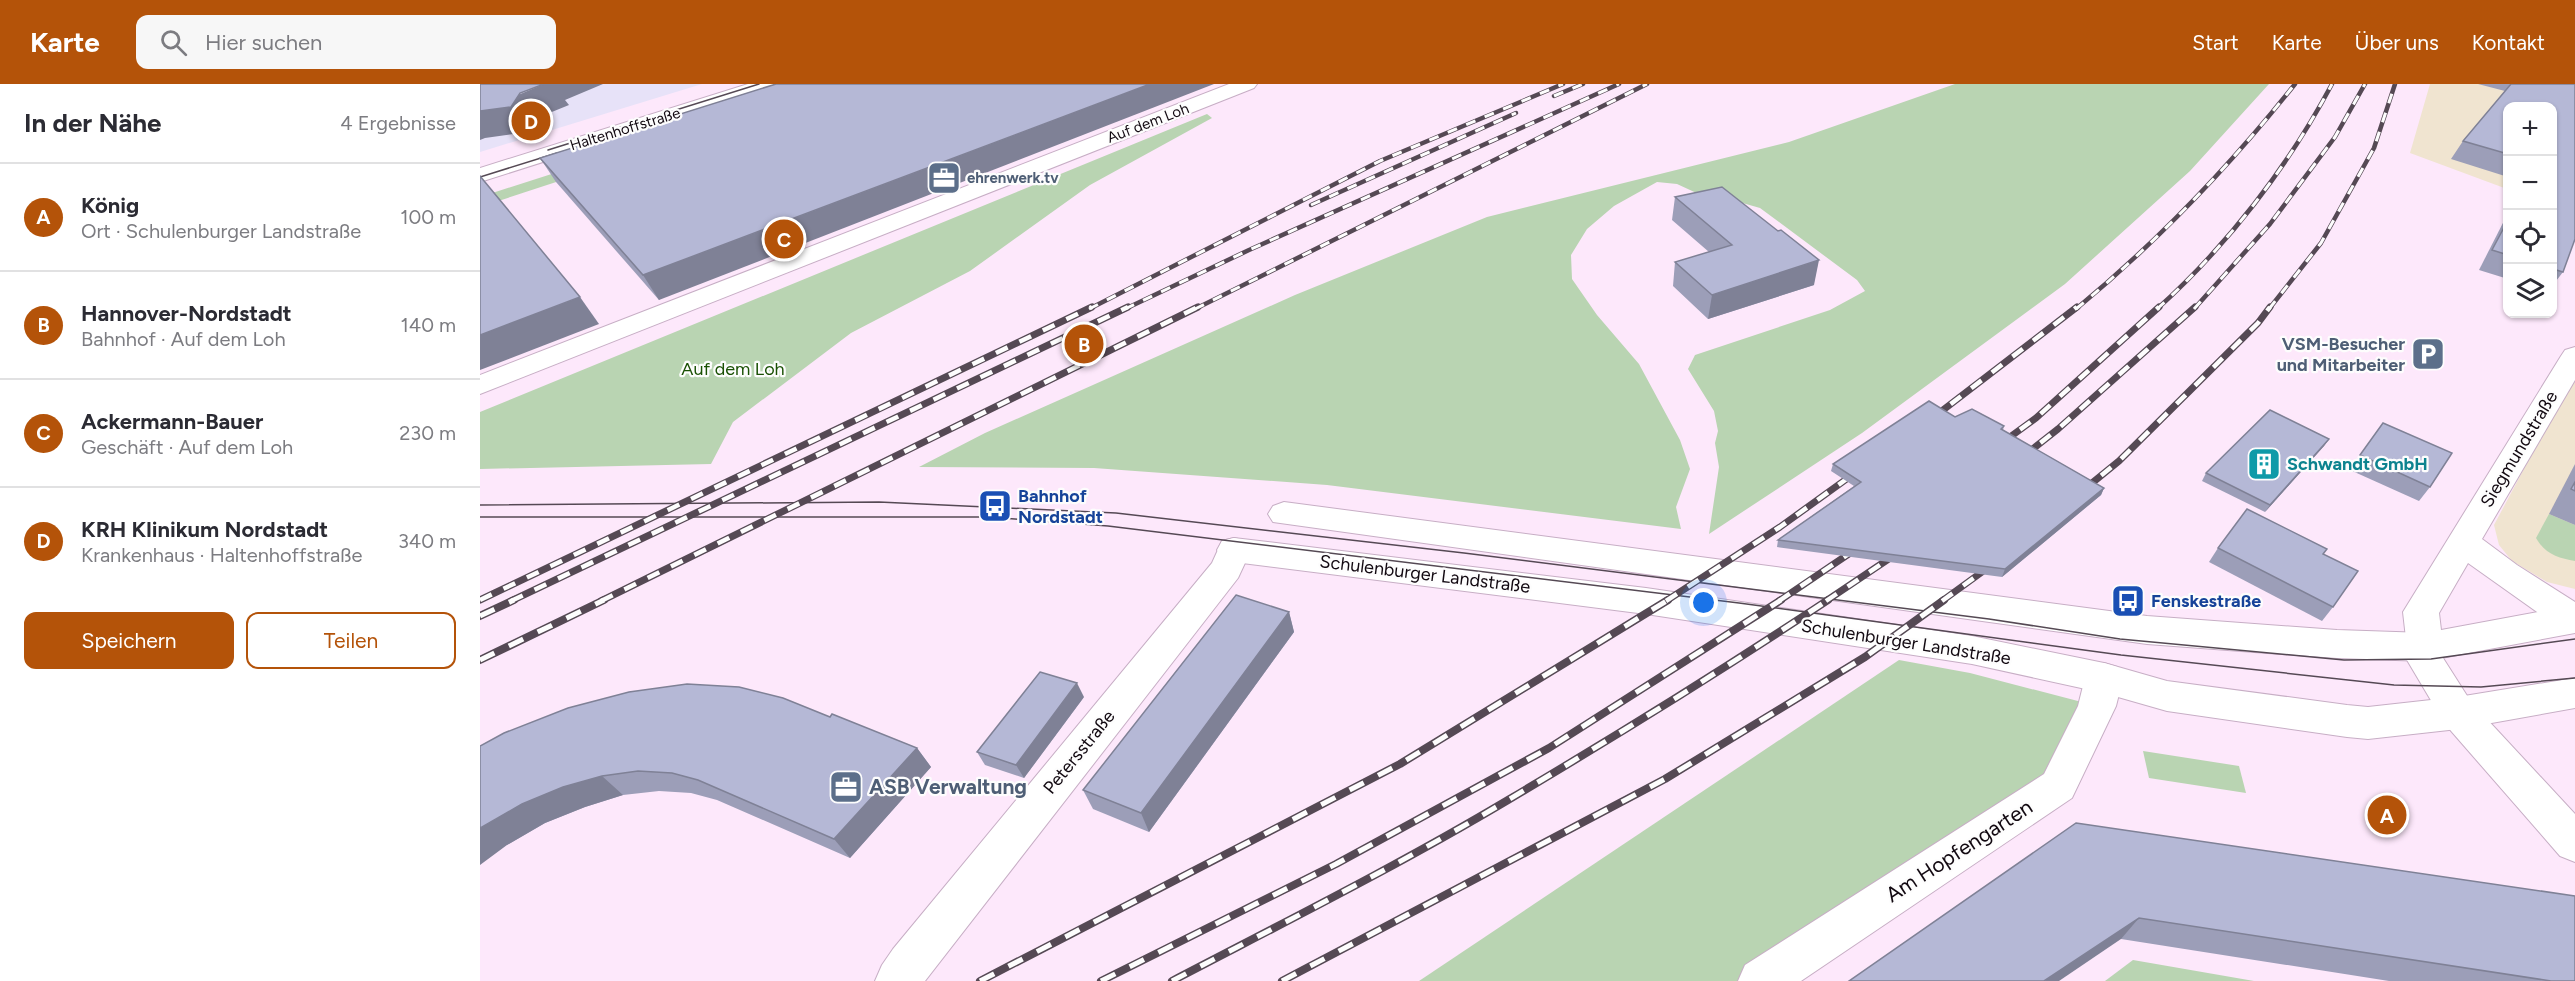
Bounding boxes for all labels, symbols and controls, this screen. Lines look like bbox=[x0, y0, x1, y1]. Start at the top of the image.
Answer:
search box bbox=[136, 15, 556, 69]
text: Karte bbox=[30, 25, 100, 59]
icon: search bbox=[157, 26, 190, 59]
text: Hier suchen bbox=[205, 29, 322, 56]
text: Start bbox=[2192, 30, 2239, 55]
text: Karte bbox=[2272, 30, 2322, 55]
text: Über uns bbox=[2355, 30, 2439, 55]
text: Kontakt bbox=[2472, 30, 2545, 55]
pin: D bbox=[512, 99, 550, 144]
street label: Auf dem Loh bbox=[1105, 99, 1191, 147]
map controls bbox=[2503, 102, 2557, 318]
button: + bbox=[2503, 102, 2557, 156]
street label: Haltenhoffstraße bbox=[568, 104, 682, 154]
text: In der Nähe bbox=[24, 107, 161, 139]
text: 4 Ergebnisse bbox=[340, 111, 456, 135]
button: − bbox=[2503, 156, 2557, 210]
office icon: ehrenwerk.tv bbox=[926, 160, 962, 196]
place label: ehrenwerk.tv bbox=[967, 169, 1059, 187]
text: König bbox=[81, 192, 139, 219]
text: A bbox=[36, 205, 51, 229]
text: 100 m bbox=[400, 205, 456, 229]
button: locate bbox=[2503, 210, 2557, 264]
pin: C bbox=[764, 216, 804, 262]
text: Ort · Schulenburger Landstraße bbox=[81, 219, 361, 243]
button: layers bbox=[2503, 264, 2557, 318]
text: Hannover-Nordstadt bbox=[81, 300, 292, 327]
text: B bbox=[37, 313, 50, 337]
text: 140 m bbox=[401, 313, 456, 337]
pin: B bbox=[1064, 322, 1104, 366]
text: Bahnhof · Auf dem Loh bbox=[81, 327, 286, 351]
place label: VSM-Besucher und Mitarbeiter bbox=[2277, 333, 2405, 376]
parking icon: VSM-Besucher und Mitarbeiter bbox=[2410, 336, 2446, 372]
park label: Auf dem Loh bbox=[681, 358, 785, 380]
street label: Siegmundstraße bbox=[2476, 387, 2563, 511]
text: Ackermann-Bauer bbox=[81, 408, 263, 435]
text: C bbox=[36, 421, 51, 445]
text: 230 m bbox=[399, 421, 456, 445]
text: Geschäft · Auf dem Loh bbox=[81, 435, 293, 459]
building icon: Schwandt GmbH bbox=[2246, 446, 2282, 482]
place label: Schwandt GmbH bbox=[2287, 453, 2428, 475]
place label: Bahnhof Nordstadt bbox=[1018, 485, 1103, 528]
bus stop icon: Bahnhof Nordstadt bbox=[977, 488, 1013, 524]
text: KRH Klinikum Nordstadt bbox=[81, 516, 328, 543]
text: D bbox=[37, 529, 51, 553]
text: 340 m bbox=[398, 529, 456, 553]
text: Krankenhaus · Haltenhoffstraße bbox=[81, 543, 362, 567]
street label: Schulenburger Landstraße bbox=[1319, 550, 1532, 598]
bus stop icon: Fenskestraße bbox=[2110, 583, 2146, 619]
your location bbox=[1689, 588, 1718, 617]
place label: Fenskestraße bbox=[2151, 590, 2261, 612]
button: Speichern bbox=[24, 612, 234, 669]
button: Teilen bbox=[246, 612, 456, 669]
street label: Schulenburger Landstraße bbox=[1800, 615, 2013, 669]
street label: Petersstraße bbox=[1038, 705, 1120, 798]
office icon: ASB Verwaltung bbox=[828, 769, 864, 805]
place label: ASB Verwaltung bbox=[869, 774, 1027, 799]
pin: A bbox=[2368, 792, 2406, 838]
street label: Am Hopfengarten bbox=[1881, 794, 2037, 907]

